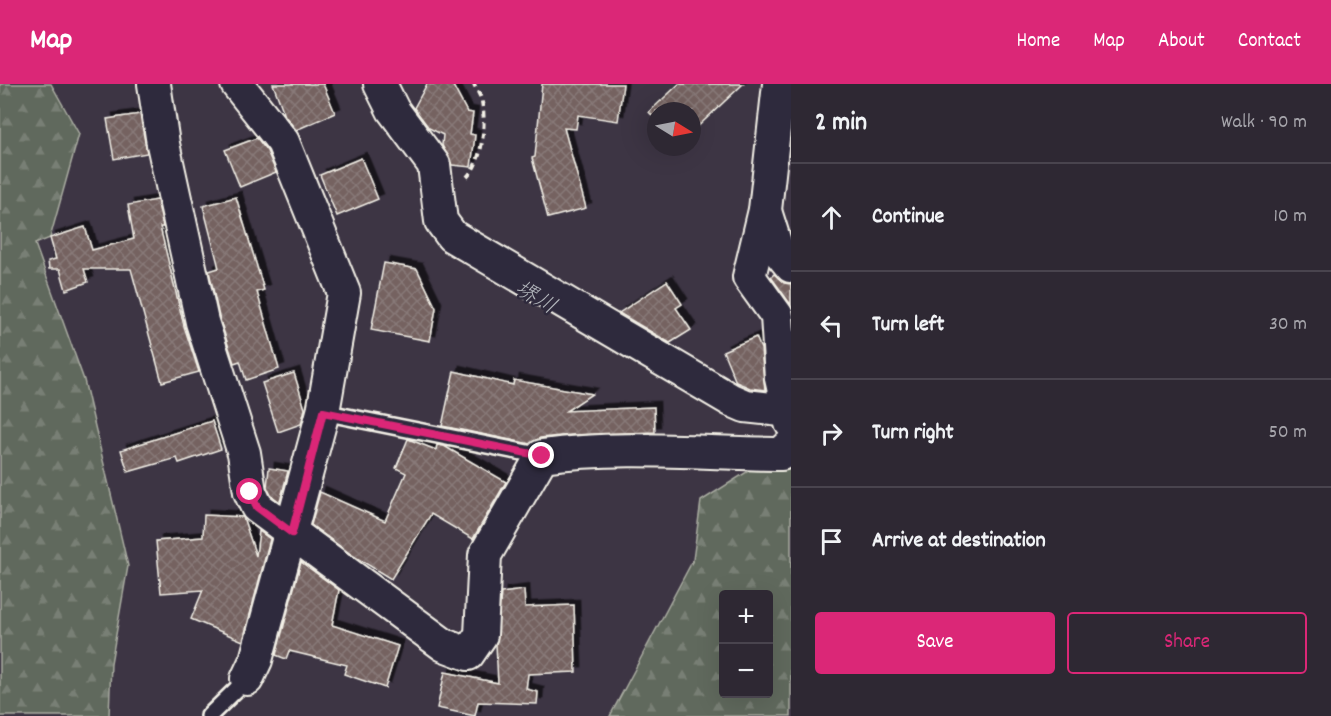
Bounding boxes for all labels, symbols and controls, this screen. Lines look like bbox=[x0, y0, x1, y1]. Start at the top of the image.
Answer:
text: Map bbox=[30, 22, 72, 62]
text: Home bbox=[1016, 27, 1060, 57]
text: Map bbox=[1093, 27, 1125, 57]
text: About bbox=[1158, 27, 1205, 57]
text: Contact bbox=[1238, 27, 1301, 57]
north arrow bbox=[647, 102, 701, 156]
text: 2 min bbox=[815, 105, 867, 142]
text: Walk · 90 m bbox=[1221, 109, 1307, 137]
icon: ahead bbox=[815, 201, 848, 234]
text: Continue bbox=[872, 202, 944, 233]
text: 10 m bbox=[1273, 203, 1307, 231]
water label: 堺川 bbox=[508, 274, 562, 324]
icon: left bbox=[815, 309, 848, 342]
text: Turn left bbox=[872, 310, 944, 341]
text: 30 m bbox=[1269, 311, 1307, 339]
icon: right bbox=[815, 417, 848, 450]
text: Turn right bbox=[872, 418, 954, 449]
text: 50 m bbox=[1269, 419, 1307, 447]
route end bbox=[528, 442, 554, 468]
route start bbox=[236, 478, 262, 504]
icon: arrive bbox=[815, 525, 848, 558]
text: Arrive at destination bbox=[872, 526, 1046, 557]
map controls bbox=[719, 590, 773, 698]
button: + bbox=[719, 590, 773, 644]
button: Save bbox=[815, 612, 1055, 674]
button: Share bbox=[1067, 612, 1307, 674]
button: − bbox=[719, 644, 773, 698]

